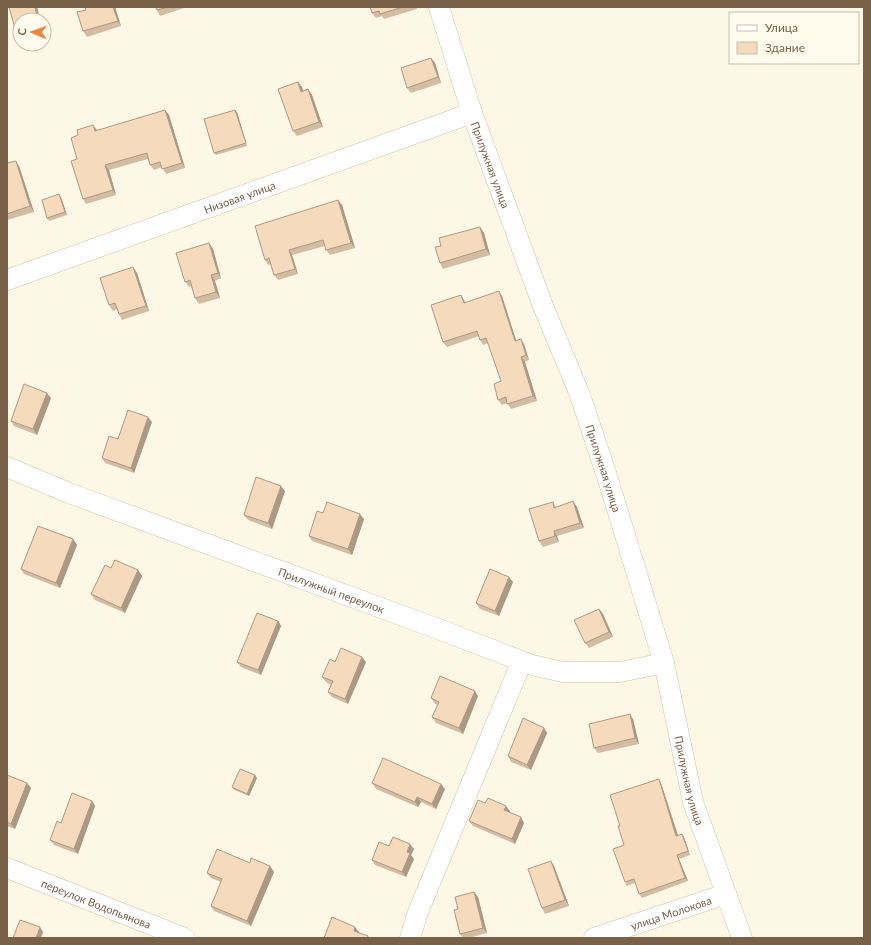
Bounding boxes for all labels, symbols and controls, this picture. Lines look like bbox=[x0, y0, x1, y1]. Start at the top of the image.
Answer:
north arrow bbox=[12, 12, 52, 52]
legend bbox=[729, 12, 859, 64]
text: Улица bbox=[765, 20, 798, 35]
text: С bbox=[15, 27, 28, 35]
text: Здание bbox=[765, 40, 805, 55]
street label: Прилужная улица bbox=[469, 120, 513, 210]
street label: Низовая улица bbox=[202, 178, 277, 215]
street label: Прилужная улица bbox=[584, 423, 624, 514]
street label: Прилужный переулок bbox=[277, 564, 387, 615]
street label: Прилужная улица bbox=[673, 735, 707, 827]
street label: переулок Водопьянова bbox=[40, 876, 153, 931]
street label: улица Молокова bbox=[629, 893, 713, 932]

